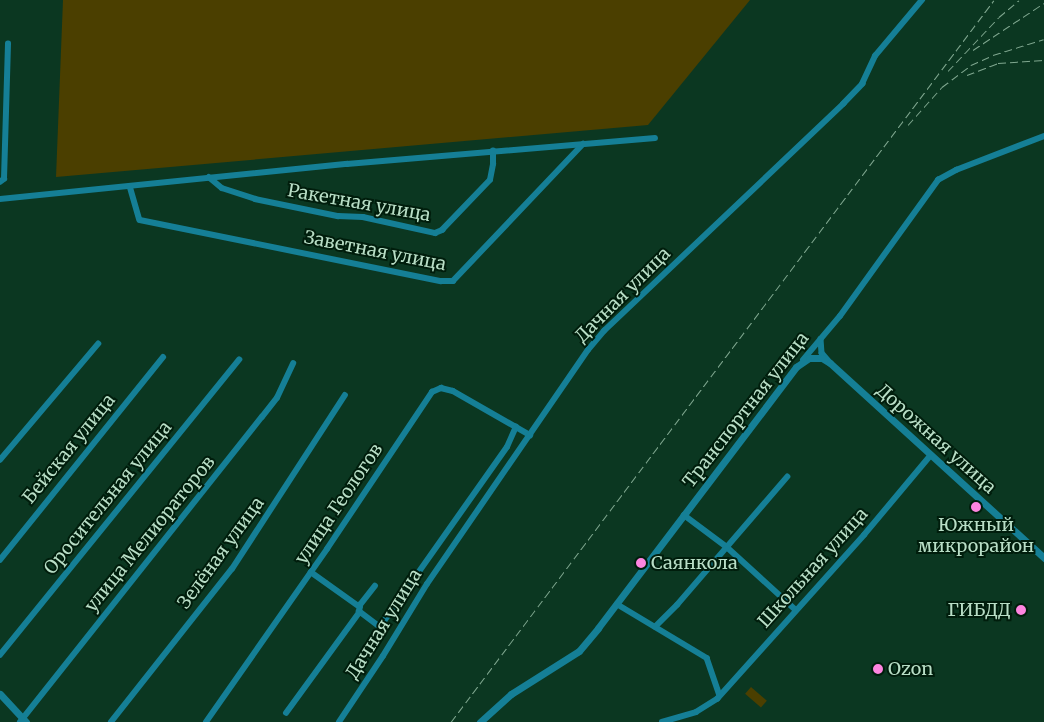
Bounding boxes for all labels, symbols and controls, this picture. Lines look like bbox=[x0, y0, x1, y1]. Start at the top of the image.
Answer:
street label: Ракетная улица bbox=[286, 180, 432, 226]
street label: Заветная улица bbox=[302, 227, 448, 275]
street label: Дачная улица bbox=[571, 243, 675, 347]
street label: Транспортная улица bbox=[679, 328, 813, 492]
street label: Дорожная улица bbox=[872, 380, 1000, 498]
street label: Бейская улица bbox=[18, 390, 120, 508]
street label: Оросительная улица bbox=[40, 417, 176, 579]
street label: улица Геологов bbox=[291, 440, 387, 568]
street label: улица Мелиораторов bbox=[80, 452, 220, 616]
street label: Зелёная улица bbox=[173, 493, 269, 613]
marker: Южный микрорайон bbox=[970, 501, 982, 513]
street label: Школьная улица bbox=[753, 504, 873, 632]
place label: Южный микрорайон bbox=[918, 515, 1034, 558]
place label: Саянкола bbox=[651, 552, 738, 574]
marker: Саянкола bbox=[635, 557, 647, 569]
street label: Дачная улица bbox=[342, 565, 426, 683]
place label: ГИБДД bbox=[947, 599, 1011, 621]
marker: ГИБДД bbox=[1015, 604, 1027, 616]
place label: Ozon bbox=[888, 658, 933, 680]
marker: Ozon bbox=[872, 663, 884, 675]

